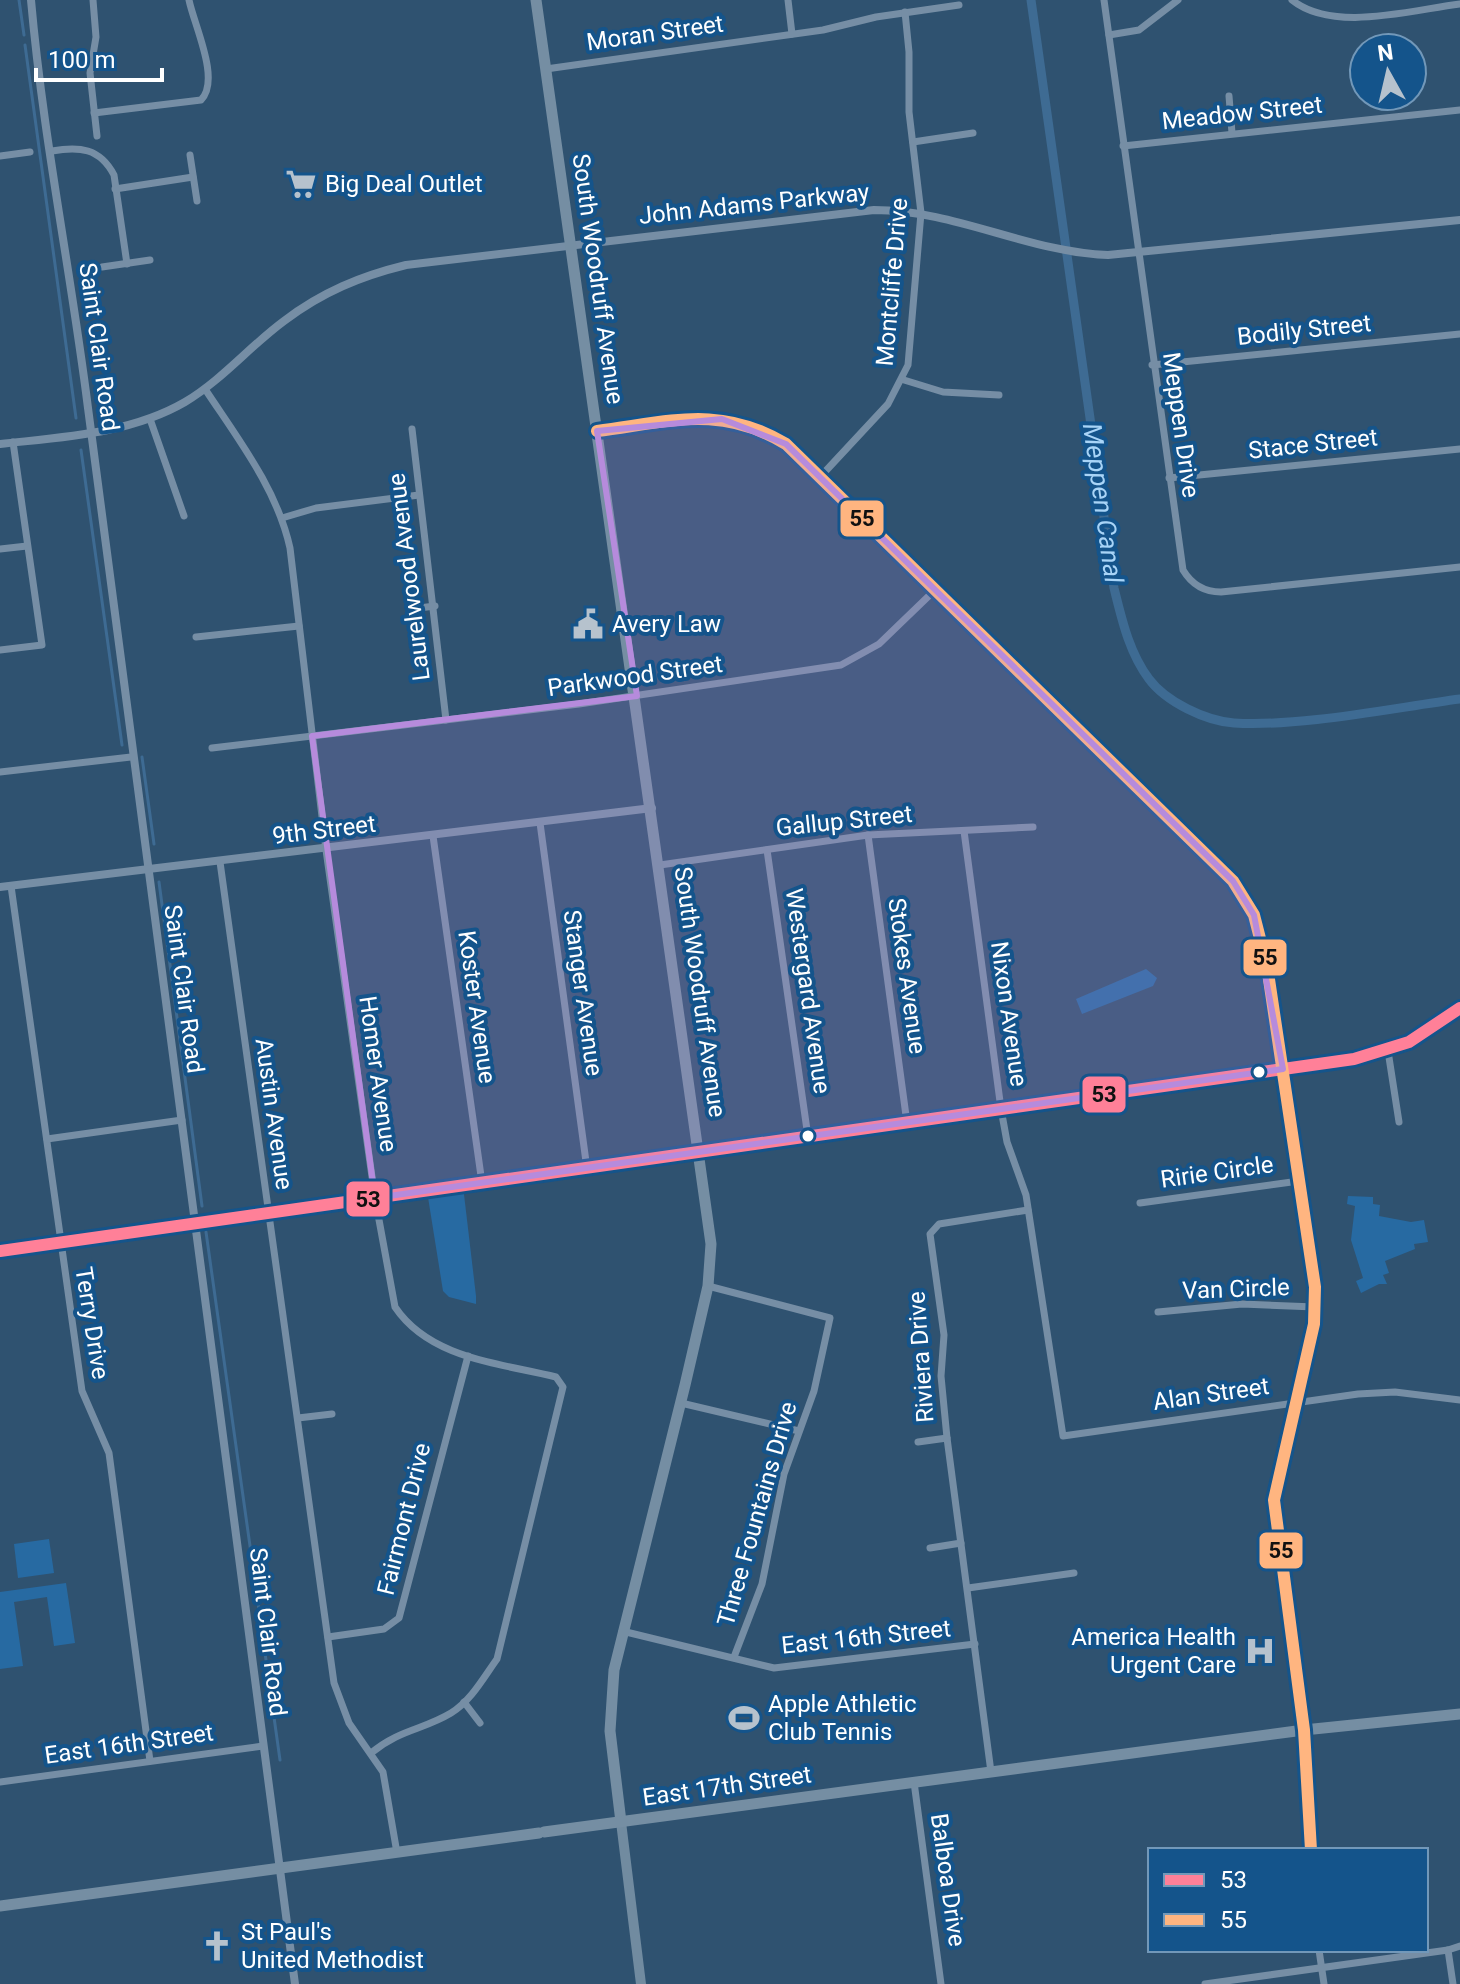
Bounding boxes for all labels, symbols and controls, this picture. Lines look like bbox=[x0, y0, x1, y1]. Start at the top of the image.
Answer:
street label: Moran Street bbox=[585, 10, 725, 56]
scale bar bbox=[36, 32, 162, 82]
north arrow bbox=[1348, 32, 1428, 112]
text: N bbox=[1376, 39, 1395, 66]
text: 100 m bbox=[48, 46, 115, 74]
street label: Meadow Street bbox=[1160, 91, 1324, 135]
street label: South Woodruff Avenue bbox=[567, 152, 629, 406]
supermarket icon: Big Deal Outlet bbox=[284, 167, 318, 201]
place label: Big Deal Outlet bbox=[325, 170, 483, 198]
street label: John Adams Parkway bbox=[637, 178, 871, 230]
street label: Montcliffe Drive bbox=[871, 197, 913, 367]
street label: Saint Clair Road bbox=[73, 261, 125, 433]
street label: Bodily Street bbox=[1236, 309, 1372, 351]
street label: Meppen Drive bbox=[1157, 351, 1205, 499]
water label: Meppen Canal bbox=[1077, 421, 1129, 586]
street label: Stace Street bbox=[1247, 423, 1379, 465]
street label: Laurelwood Avenue bbox=[382, 472, 436, 682]
line badge: 55 bbox=[839, 499, 885, 538]
text: 55 bbox=[849, 506, 875, 531]
public building icon: Avery Law bbox=[571, 607, 605, 641]
place label: Avery Law bbox=[612, 610, 721, 638]
street label: Parkwood Street bbox=[546, 650, 725, 702]
street label: Gallup Street bbox=[774, 800, 914, 842]
street label: 9th Street bbox=[271, 810, 377, 850]
street label: South Woodruff Avenue bbox=[669, 865, 731, 1119]
street label: Westergard Avenue bbox=[780, 887, 836, 1095]
street label: Stokes Avenue bbox=[882, 896, 932, 1056]
street label: Saint Clair Road bbox=[158, 903, 210, 1075]
street label: Stanger Avenue bbox=[558, 908, 608, 1078]
street label: Koster Avenue bbox=[452, 929, 502, 1085]
line badge: 55 bbox=[1242, 938, 1288, 977]
street label: Nixon Avenue bbox=[985, 940, 1033, 1088]
text: 55 bbox=[1252, 945, 1278, 970]
street label: Homer Avenue bbox=[353, 994, 403, 1154]
street label: Austin Avenue bbox=[250, 1037, 298, 1191]
unlabelled marker bbox=[1251, 1064, 1267, 1080]
line badge: 53 bbox=[1081, 1075, 1127, 1114]
text: 53 bbox=[1091, 1082, 1117, 1107]
unlabelled marker bbox=[800, 1128, 816, 1144]
street label: Ririe Circle bbox=[1159, 1150, 1275, 1194]
line badge: 53 bbox=[345, 1180, 391, 1218]
text: 53 bbox=[355, 1187, 381, 1212]
street label: Terry Drive bbox=[69, 1265, 115, 1381]
street label: Van Circle bbox=[1182, 1273, 1290, 1305]
street label: Riviera Drive bbox=[902, 1290, 940, 1424]
street label: Alan Street bbox=[1151, 1372, 1271, 1416]
street label: Three Fountains Drive bbox=[712, 1398, 802, 1630]
street label: Fairmont Drive bbox=[372, 1440, 436, 1598]
line badge: 55 bbox=[1258, 1531, 1304, 1570]
text: 55 bbox=[1268, 1538, 1294, 1563]
street label: Saint Clair Road bbox=[244, 1546, 292, 1718]
street label: East 16th Street bbox=[780, 1614, 952, 1660]
place label: America Health Urgent Care bbox=[1071, 1623, 1236, 1679]
hospital icon: America Health Urgent Care bbox=[1243, 1634, 1277, 1668]
place label: Apple Athletic Club Tennis bbox=[768, 1690, 916, 1746]
sports icon: Apple Athletic Club Tennis bbox=[727, 1701, 761, 1735]
street label: East 16th Street bbox=[43, 1718, 215, 1770]
street label: East 17th Street bbox=[641, 1760, 813, 1812]
street label: Balboa Drive bbox=[925, 1812, 971, 1948]
legend bbox=[1148, 1848, 1428, 1952]
text: 53 bbox=[1220, 1866, 1247, 1894]
text: 55 bbox=[1220, 1906, 1247, 1934]
place label: St Paul's United Methodist bbox=[241, 1918, 424, 1974]
church icon: St Paul's United Methodist bbox=[200, 1929, 234, 1963]

